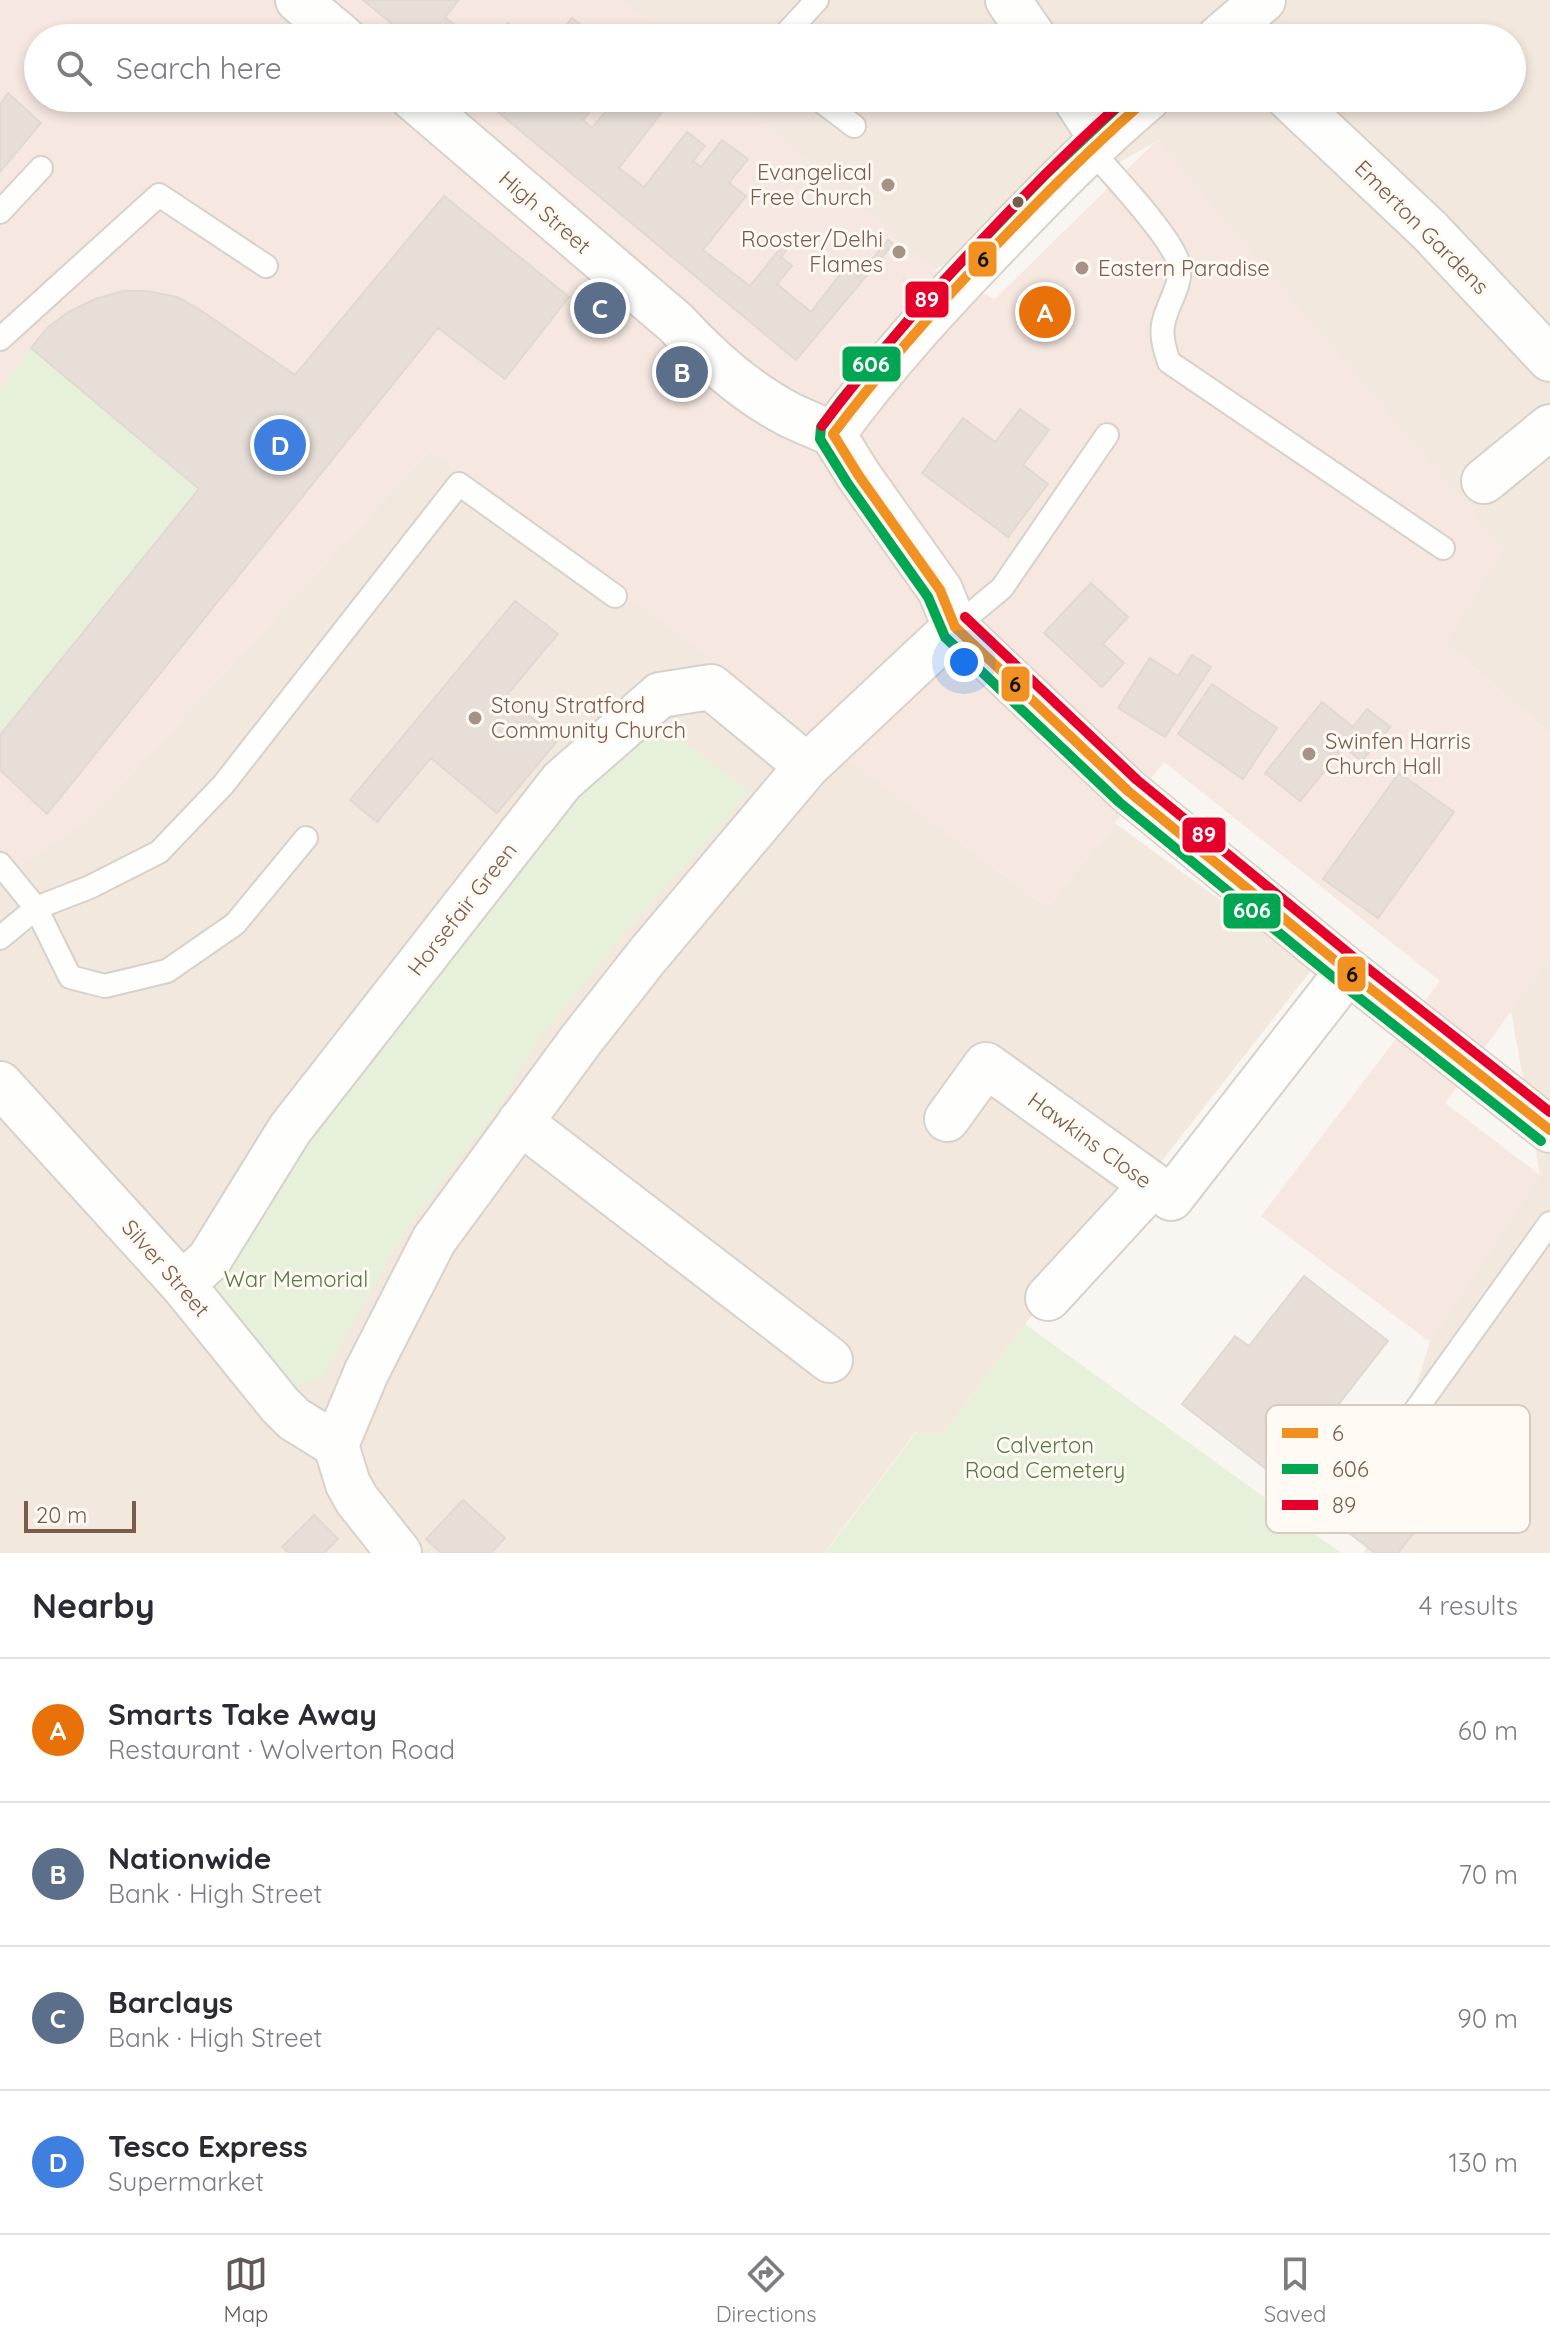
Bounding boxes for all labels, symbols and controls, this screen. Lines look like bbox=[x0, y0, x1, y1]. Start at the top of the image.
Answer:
search box bbox=[24, 24, 1526, 112]
icon: search bbox=[52, 46, 96, 90]
text: Search here bbox=[116, 49, 282, 87]
street label: Emerton Gardens bbox=[1349, 154, 1495, 300]
place label: Evangelical Free Church bbox=[750, 158, 872, 211]
street label: High Street bbox=[493, 164, 597, 260]
marker: Evangelical Free Church bbox=[879, 176, 897, 194]
unlabelled marker bbox=[1010, 194, 1026, 210]
place label: Rooster/Delhi Flames bbox=[741, 225, 883, 278]
line badge: 6 bbox=[967, 240, 998, 278]
marker: Rooster/Delhi Flames bbox=[890, 243, 908, 261]
text: 6 bbox=[977, 245, 989, 273]
place label: Eastern Paradise bbox=[1098, 254, 1270, 282]
marker: Eastern Paradise bbox=[1073, 259, 1091, 277]
pin: C bbox=[574, 278, 626, 338]
line badge: 89 bbox=[904, 280, 950, 319]
pin: A bbox=[1019, 282, 1071, 342]
text: 89 bbox=[915, 285, 939, 313]
pin: B bbox=[656, 342, 708, 402]
line badge: 606 bbox=[841, 345, 902, 383]
text: 606 bbox=[852, 350, 890, 378]
pin: D bbox=[254, 415, 306, 475]
your location bbox=[944, 642, 984, 682]
line badge: 6 bbox=[1000, 665, 1031, 703]
text: 6 bbox=[1009, 670, 1021, 698]
place label: Stony Stratford Community Church bbox=[491, 691, 686, 744]
marker: Stony Stratford Community Church bbox=[466, 709, 484, 727]
place label: Swinfen Harris Church Hall bbox=[1325, 727, 1471, 780]
marker: Swinfen Harris Church Hall bbox=[1300, 745, 1318, 763]
line badge: 89 bbox=[1181, 816, 1227, 854]
text: 89 bbox=[1192, 820, 1216, 848]
street label: Horsefair Green bbox=[401, 837, 523, 981]
line badge: 606 bbox=[1222, 892, 1282, 930]
text: 606 bbox=[1233, 896, 1271, 924]
line badge: 6 bbox=[1336, 955, 1367, 993]
text: 6 bbox=[1346, 960, 1358, 988]
street label: Hawkins Close bbox=[1023, 1086, 1157, 1194]
street label: Silver Street bbox=[116, 1213, 216, 1323]
park label: War Memorial bbox=[224, 1265, 368, 1293]
legend bbox=[1266, 1405, 1530, 1533]
text: 6 bbox=[1332, 1419, 1344, 1447]
park label: Calverton Road Cemetery bbox=[965, 1431, 1125, 1484]
text: 606 bbox=[1332, 1455, 1369, 1483]
text: 89 bbox=[1332, 1491, 1356, 1519]
scale bar bbox=[24, 1497, 136, 1533]
text: 20 m bbox=[36, 1501, 87, 1529]
text: Nearby bbox=[32, 1584, 155, 1627]
text: 4 results bbox=[1419, 1589, 1518, 1622]
text: Smarts Take Away bbox=[108, 1695, 377, 1733]
text: A bbox=[50, 1714, 66, 1747]
text: 60 m bbox=[1458, 1714, 1518, 1747]
text: Restaurant · Wolverton Road bbox=[108, 1733, 455, 1766]
text: Nationwide bbox=[108, 1839, 272, 1877]
text: B bbox=[49, 1858, 67, 1891]
text: 70 m bbox=[1458, 1858, 1518, 1891]
text: Bank · High Street bbox=[108, 1877, 322, 1910]
text: Barclays bbox=[108, 1983, 233, 2021]
text: C bbox=[50, 2002, 66, 2035]
text: 90 m bbox=[1457, 2002, 1518, 2035]
text: Bank · High Street bbox=[108, 2021, 322, 2054]
text: Tesco Express bbox=[108, 2127, 308, 2165]
text: D bbox=[49, 2146, 67, 2179]
text: 130 m bbox=[1448, 2146, 1518, 2179]
text: Supermarket bbox=[108, 2165, 264, 2198]
tab: Map bbox=[224, 2252, 268, 2328]
tab: Directions bbox=[716, 2252, 816, 2328]
tab: Saved bbox=[1264, 2252, 1326, 2328]

